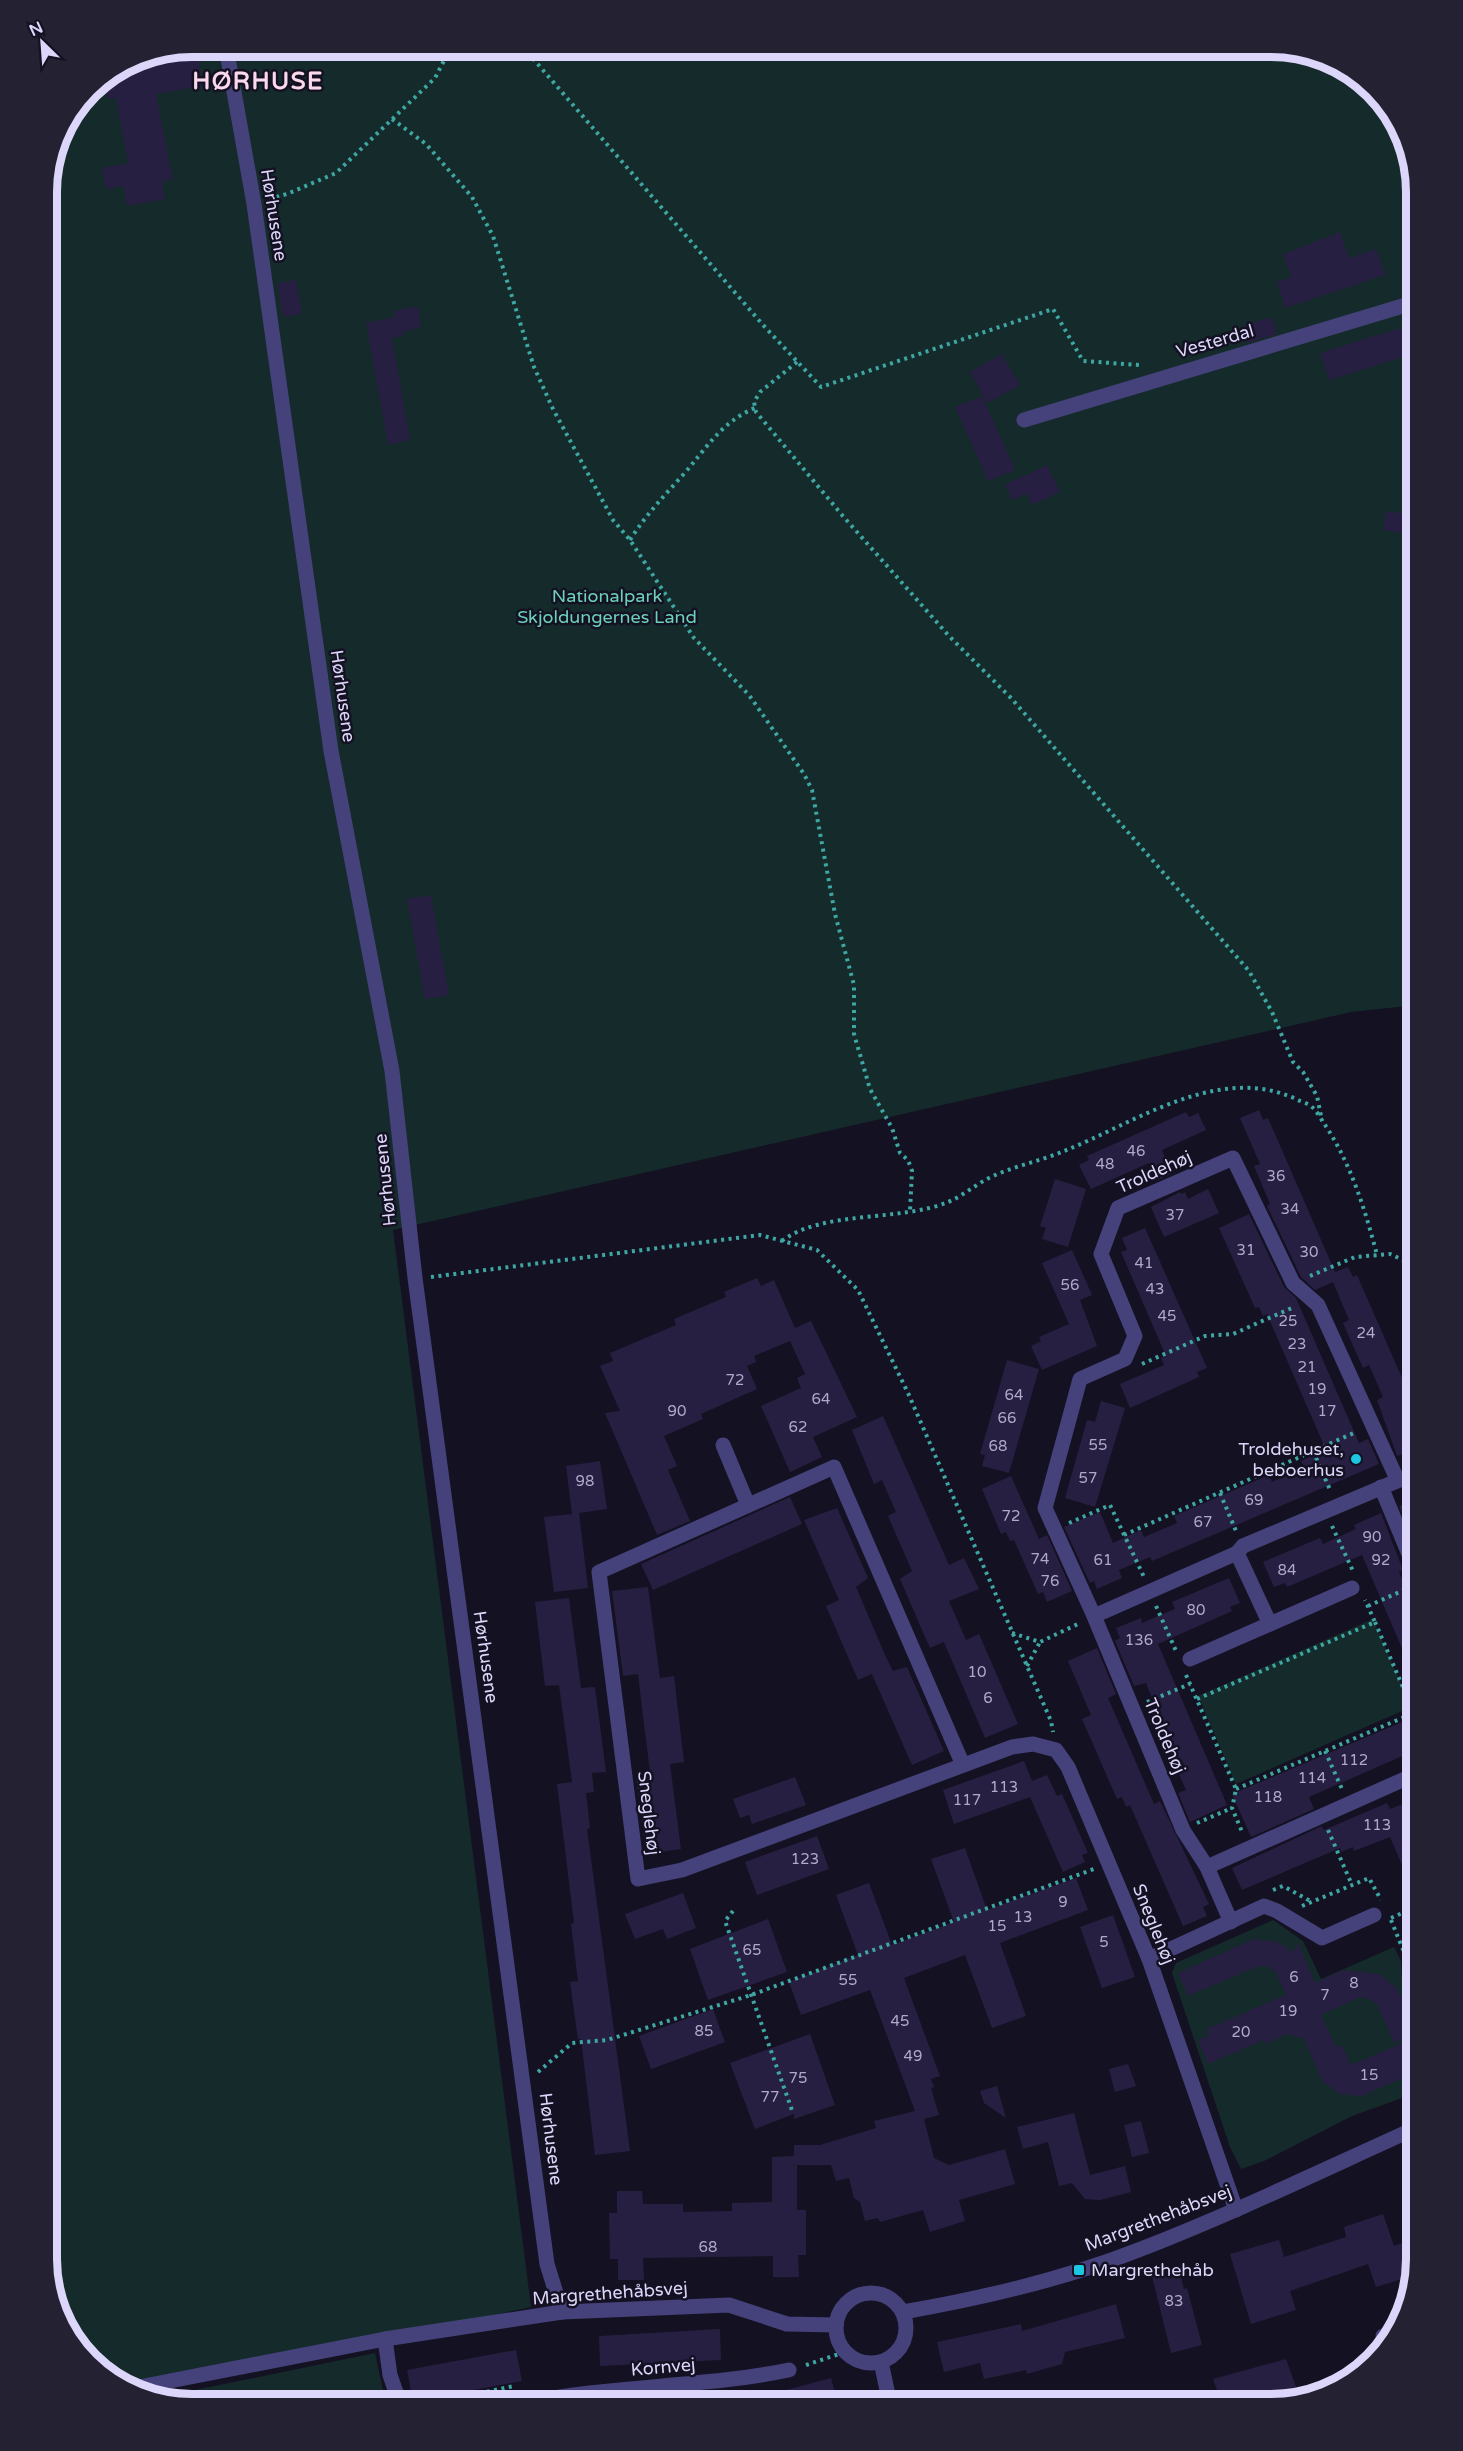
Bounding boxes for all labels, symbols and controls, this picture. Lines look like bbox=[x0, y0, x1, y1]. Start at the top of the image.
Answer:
north arrow bbox=[12, 12, 72, 72]
text: N bbox=[26, 18, 46, 41]
district label: HØRHUSE bbox=[192, 67, 324, 96]
street label: Hørhusene bbox=[256, 167, 292, 263]
street label: Vesterdal bbox=[1174, 319, 1256, 363]
park label: Nationalpark Skjoldungernes Land bbox=[517, 585, 697, 628]
street label: Hørhusene bbox=[326, 648, 360, 744]
street label: Hørhusene bbox=[369, 1133, 401, 1227]
house number: 46 bbox=[1127, 1142, 1145, 1160]
street label: Troldehøj bbox=[1113, 1146, 1195, 1198]
house number: 48 bbox=[1096, 1155, 1114, 1173]
house number: 36 bbox=[1267, 1167, 1285, 1185]
house number: 34 bbox=[1281, 1200, 1299, 1218]
house number: 37 bbox=[1166, 1206, 1184, 1224]
house number: 31 bbox=[1237, 1241, 1255, 1259]
house number: 30 bbox=[1300, 1243, 1318, 1261]
house number: 41 bbox=[1135, 1254, 1153, 1272]
house number: 56 bbox=[1061, 1276, 1079, 1294]
house number: 43 bbox=[1146, 1280, 1164, 1298]
house number: 45 bbox=[1158, 1307, 1176, 1325]
house number: 25 bbox=[1279, 1312, 1297, 1330]
house number: 24 bbox=[1357, 1324, 1375, 1342]
house number: 23 bbox=[1288, 1335, 1306, 1353]
house number: 21 bbox=[1298, 1358, 1316, 1376]
house number: 72 bbox=[726, 1371, 744, 1389]
house number: 19 bbox=[1308, 1380, 1326, 1398]
house number: 64 bbox=[1005, 1386, 1023, 1404]
house number: 64 bbox=[812, 1390, 830, 1408]
house number: 90 bbox=[668, 1402, 686, 1420]
house number: 17 bbox=[1318, 1402, 1336, 1420]
house number: 66 bbox=[998, 1409, 1016, 1427]
house number: 62 bbox=[789, 1418, 807, 1436]
house number: 55 bbox=[1089, 1436, 1107, 1454]
house number: 68 bbox=[989, 1437, 1007, 1455]
place label: Troldehuset, beboerhus bbox=[1238, 1438, 1344, 1481]
marker: Troldehuset, beboerhus bbox=[1349, 1452, 1363, 1466]
house number: 57 bbox=[1079, 1469, 1097, 1487]
house number: 98 bbox=[576, 1472, 594, 1490]
house number: 69 bbox=[1245, 1491, 1263, 1509]
house number: 72 bbox=[1002, 1507, 1020, 1525]
house number: 67 bbox=[1194, 1513, 1212, 1531]
house number: 90 bbox=[1363, 1528, 1381, 1546]
house number: 74 bbox=[1031, 1550, 1049, 1568]
house number: 61 bbox=[1094, 1551, 1112, 1569]
house number: 92 bbox=[1372, 1551, 1390, 1569]
house number: 84 bbox=[1278, 1561, 1296, 1579]
house number: 76 bbox=[1041, 1572, 1059, 1590]
house number: 80 bbox=[1187, 1601, 1205, 1619]
street label: Hørhusene bbox=[469, 1609, 503, 1705]
house number: 136 bbox=[1125, 1631, 1153, 1649]
house number: 10 bbox=[968, 1663, 986, 1681]
house number: 6 bbox=[983, 1689, 993, 1707]
street label: Troldehøj bbox=[1139, 1695, 1191, 1777]
house number: 112 bbox=[1340, 1751, 1368, 1769]
house number: 114 bbox=[1298, 1769, 1326, 1787]
street label: Sneglehøj bbox=[633, 1770, 665, 1856]
house number: 113 bbox=[990, 1778, 1018, 1796]
house number: 118 bbox=[1254, 1788, 1282, 1806]
house number: 117 bbox=[953, 1791, 981, 1809]
house number: 113 bbox=[1363, 1816, 1391, 1834]
house number: 123 bbox=[791, 1850, 819, 1868]
street label: Sneglehøj bbox=[1128, 1881, 1180, 1967]
house number: 9 bbox=[1058, 1893, 1068, 1911]
house number: 13 bbox=[1014, 1908, 1032, 1926]
house number: 15 bbox=[988, 1917, 1006, 1935]
house number: 5 bbox=[1099, 1933, 1109, 1951]
house number: 65 bbox=[743, 1941, 761, 1959]
house number: 6 bbox=[1289, 1968, 1299, 1986]
house number: 55 bbox=[839, 1971, 857, 1989]
house number: 8 bbox=[1349, 1974, 1359, 1992]
house number: 7 bbox=[1320, 1986, 1330, 2004]
house number: 19 bbox=[1279, 2002, 1297, 2020]
house number: 45 bbox=[891, 2012, 909, 2030]
house number: 85 bbox=[695, 2022, 713, 2040]
house number: 20 bbox=[1232, 2023, 1250, 2041]
house number: 49 bbox=[904, 2047, 922, 2065]
house number: 15 bbox=[1360, 2066, 1378, 2084]
house number: 75 bbox=[789, 2069, 807, 2087]
house number: 77 bbox=[761, 2088, 779, 2106]
street label: Hørhusene bbox=[534, 2091, 568, 2187]
street label: Margrethehåbsvej bbox=[1081, 2180, 1235, 2256]
house number: 68 bbox=[699, 2238, 717, 2256]
place label: Margrethehåb bbox=[1091, 2259, 1214, 2281]
marker: Margrethehåb bbox=[1072, 2263, 1086, 2277]
street label: Margrethehåbsvej bbox=[532, 2277, 688, 2309]
house number: 83 bbox=[1165, 2292, 1183, 2310]
street label: Kornvej bbox=[630, 2353, 696, 2381]

